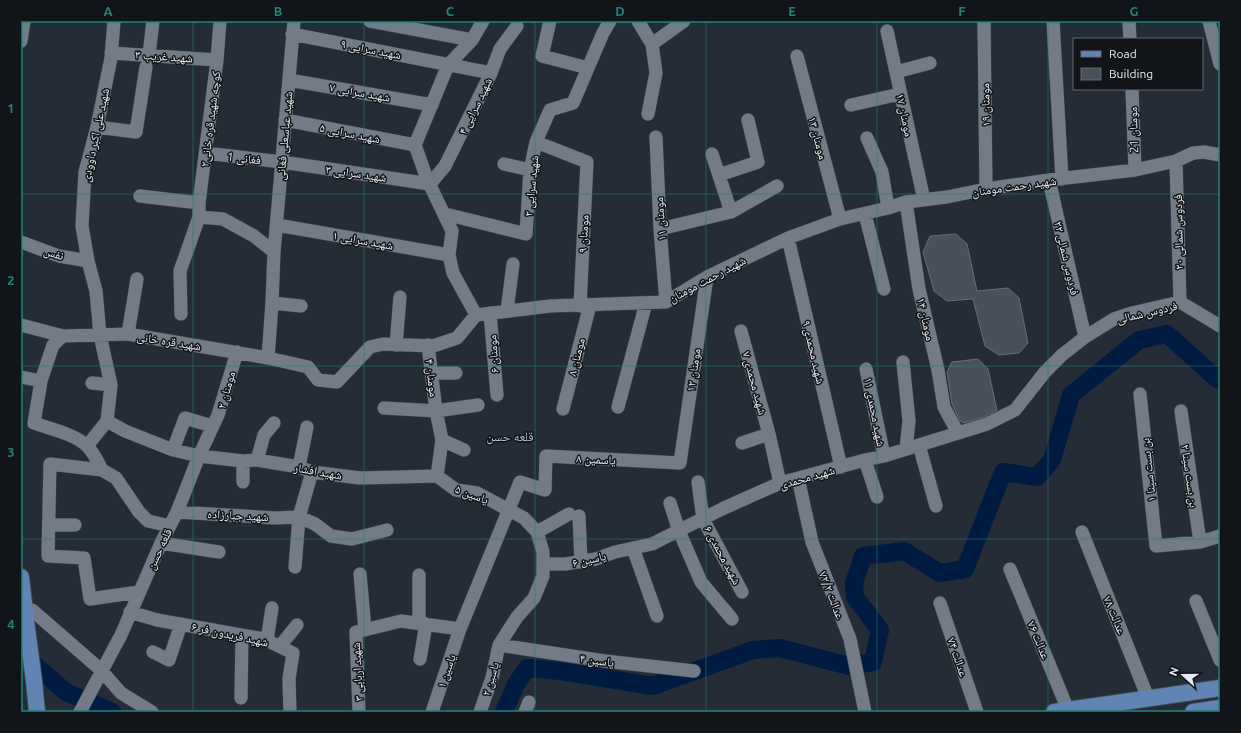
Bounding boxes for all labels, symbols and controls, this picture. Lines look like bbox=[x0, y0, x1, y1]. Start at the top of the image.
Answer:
text: A bbox=[103, 4, 113, 18]
text: B bbox=[274, 4, 283, 18]
text: C bbox=[446, 4, 455, 18]
text: D bbox=[615, 4, 625, 18]
text: E bbox=[788, 4, 796, 18]
text: F bbox=[958, 4, 966, 18]
text: G bbox=[1130, 4, 1139, 18]
street label: شهید سرایی ۹ bbox=[339, 37, 402, 62]
legend bbox=[1073, 38, 1203, 90]
street label: ۳ شهید غریب bbox=[134, 47, 194, 66]
text: Road bbox=[1109, 47, 1137, 60]
text: Building bbox=[1109, 67, 1153, 80]
street label: کوچه شهید قره خانی۲ bbox=[198, 70, 224, 168]
street label: شهید سرایی ۴ bbox=[456, 76, 495, 137]
street label: شهید سرایی ۷ bbox=[328, 80, 391, 105]
street label: مومنان ۱۹ bbox=[978, 83, 993, 127]
street label: شهید علی اکبر داوودی bbox=[79, 87, 113, 183]
street label: شهید عباسعلی فغانی bbox=[274, 91, 296, 181]
street label: مومنان ۱۷ bbox=[893, 92, 916, 138]
text: 1 bbox=[7, 101, 15, 115]
street label: مومنان 21 bbox=[1126, 107, 1141, 153]
street label: مومنان ۱۳ bbox=[805, 115, 830, 161]
street label: شهید سرایی ۵ bbox=[318, 121, 381, 146]
street label: فغانی 1 bbox=[226, 149, 262, 168]
street label: شهید سرایی ۲ bbox=[521, 155, 542, 217]
street label: شهید سرایی ۳ bbox=[325, 162, 387, 185]
street label: شهید رحمت مومنان bbox=[971, 174, 1057, 200]
street label: فردوس شمالی ۲۰ bbox=[1171, 194, 1186, 270]
street label: مومنان ۱۱ bbox=[652, 197, 669, 241]
street label: مومنان ۹ bbox=[576, 215, 591, 254]
street label: فردوس شمالی ۲۲ bbox=[1051, 220, 1082, 297]
street label: شهید سرایی ۱ bbox=[331, 228, 394, 253]
street label: نفس bbox=[42, 244, 66, 263]
street label: شهید رحمت مومنان bbox=[666, 253, 748, 306]
text: 2 bbox=[7, 273, 15, 287]
street label: مومنان ۱۴ bbox=[914, 296, 937, 342]
street label: فردوس شمالی bbox=[1115, 299, 1179, 326]
street label: ۹ شهید محمدی bbox=[799, 319, 828, 385]
street label: شهید قره خانی bbox=[136, 329, 202, 354]
street label: مومنان ۶ bbox=[485, 334, 502, 374]
street label: مومنان ۸ bbox=[565, 337, 588, 377]
street label: مومنان ۱۲ bbox=[684, 347, 703, 393]
street label: شهید محمدی ۷ bbox=[739, 350, 770, 416]
street label: ۴ مومنان bbox=[422, 358, 441, 398]
street label: ۲ مومنان bbox=[214, 370, 238, 410]
street label: ۱۱ شهید محمدی bbox=[861, 376, 888, 448]
district label: قلعه حسن bbox=[486, 429, 534, 445]
street label: ۱ بن بست سینا bbox=[1138, 437, 1159, 502]
street label: ۲ بن بست سینا bbox=[1178, 444, 1201, 509]
text: 3 bbox=[7, 445, 15, 459]
street label: یاسمین ۸ bbox=[576, 451, 616, 468]
street label: شهید افشار bbox=[292, 460, 343, 483]
street label: شهید محمدی bbox=[778, 463, 836, 492]
street label: یاسین ۵ bbox=[453, 482, 491, 507]
street label: شهید جبارزاده bbox=[207, 507, 269, 524]
street label: ۶ شهید محمدی bbox=[701, 523, 744, 587]
street label: قلعه حسن bbox=[144, 526, 175, 572]
street label: یاسین ۶ bbox=[571, 549, 608, 570]
street label: عدالت ۷۲/۲ bbox=[817, 569, 847, 621]
street label: ۷۸ عدالت bbox=[1101, 594, 1129, 636]
text: 4 bbox=[7, 617, 15, 631]
street label: شهید فریدون فر ۶ bbox=[190, 619, 270, 650]
street label: عدالت ۷۶ bbox=[1025, 619, 1053, 661]
street label: عدالت ۷۴ bbox=[945, 636, 971, 678]
street label: شهید اربابی ۳ bbox=[349, 642, 366, 702]
street label: یاسین ۴ bbox=[579, 651, 615, 670]
street label: یاسین ۱ bbox=[434, 652, 459, 690]
north arrow bbox=[1163, 655, 1203, 695]
street label: یاسین ۲ bbox=[479, 660, 502, 698]
text: N bbox=[1167, 665, 1181, 677]

